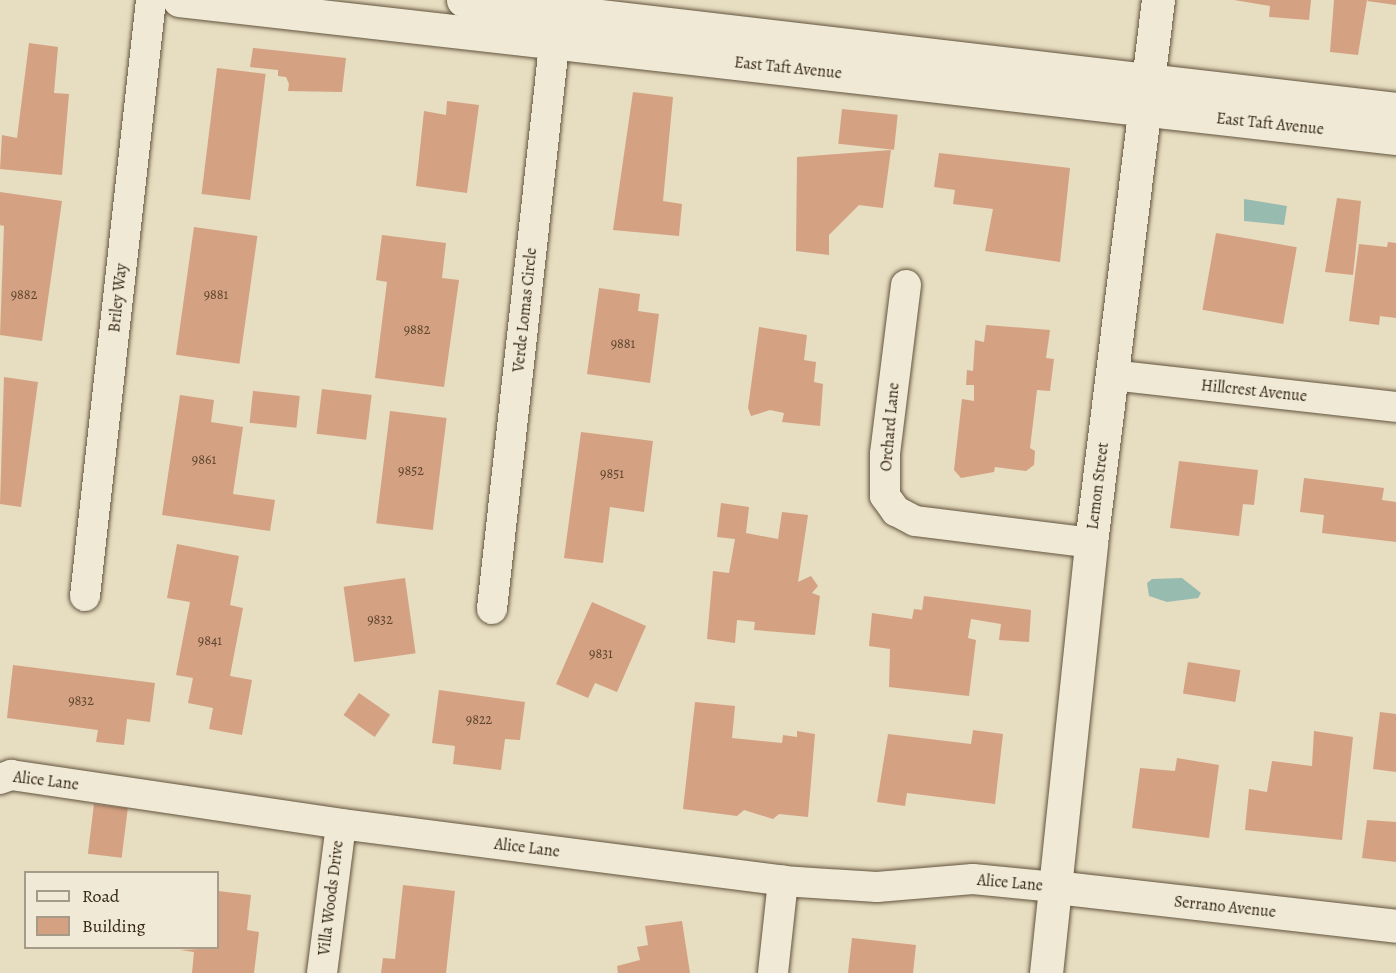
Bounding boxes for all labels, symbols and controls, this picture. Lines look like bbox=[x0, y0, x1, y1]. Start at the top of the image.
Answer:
street label: East Taft Avenue bbox=[733, 53, 843, 83]
street label: East Taft Avenue bbox=[1215, 109, 1325, 139]
street label: Verde Lomas Circle bbox=[509, 247, 541, 373]
street label: Briley Way bbox=[105, 263, 131, 333]
house number: 9882 bbox=[11, 287, 37, 303]
house number: 9881 bbox=[204, 287, 228, 303]
house number: 9882 bbox=[404, 322, 430, 338]
house number: 9881 bbox=[611, 336, 635, 352]
street label: Hillcrest Avenue bbox=[1200, 376, 1308, 406]
street label: Orchard Lane bbox=[877, 382, 903, 472]
street label: Lemon Street bbox=[1083, 441, 1113, 531]
house number: 9861 bbox=[192, 452, 216, 468]
house number: 9852 bbox=[398, 463, 424, 479]
house number: 9851 bbox=[600, 466, 624, 482]
house number: 9832 bbox=[367, 612, 393, 628]
house number: 9841 bbox=[198, 633, 222, 649]
house number: 9831 bbox=[589, 646, 613, 662]
house number: 9832 bbox=[68, 693, 94, 709]
house number: 9822 bbox=[466, 712, 492, 728]
street label: Alice Lane bbox=[12, 767, 80, 795]
street label: Alice Lane bbox=[493, 834, 561, 862]
street label: Villa Woods Drive bbox=[314, 839, 348, 957]
legend bbox=[24, 871, 219, 949]
street label: Alice Lane bbox=[976, 871, 1044, 895]
text: Road bbox=[82, 884, 119, 908]
street label: Serrano Avenue bbox=[1173, 892, 1277, 922]
text: Building bbox=[82, 914, 146, 938]

